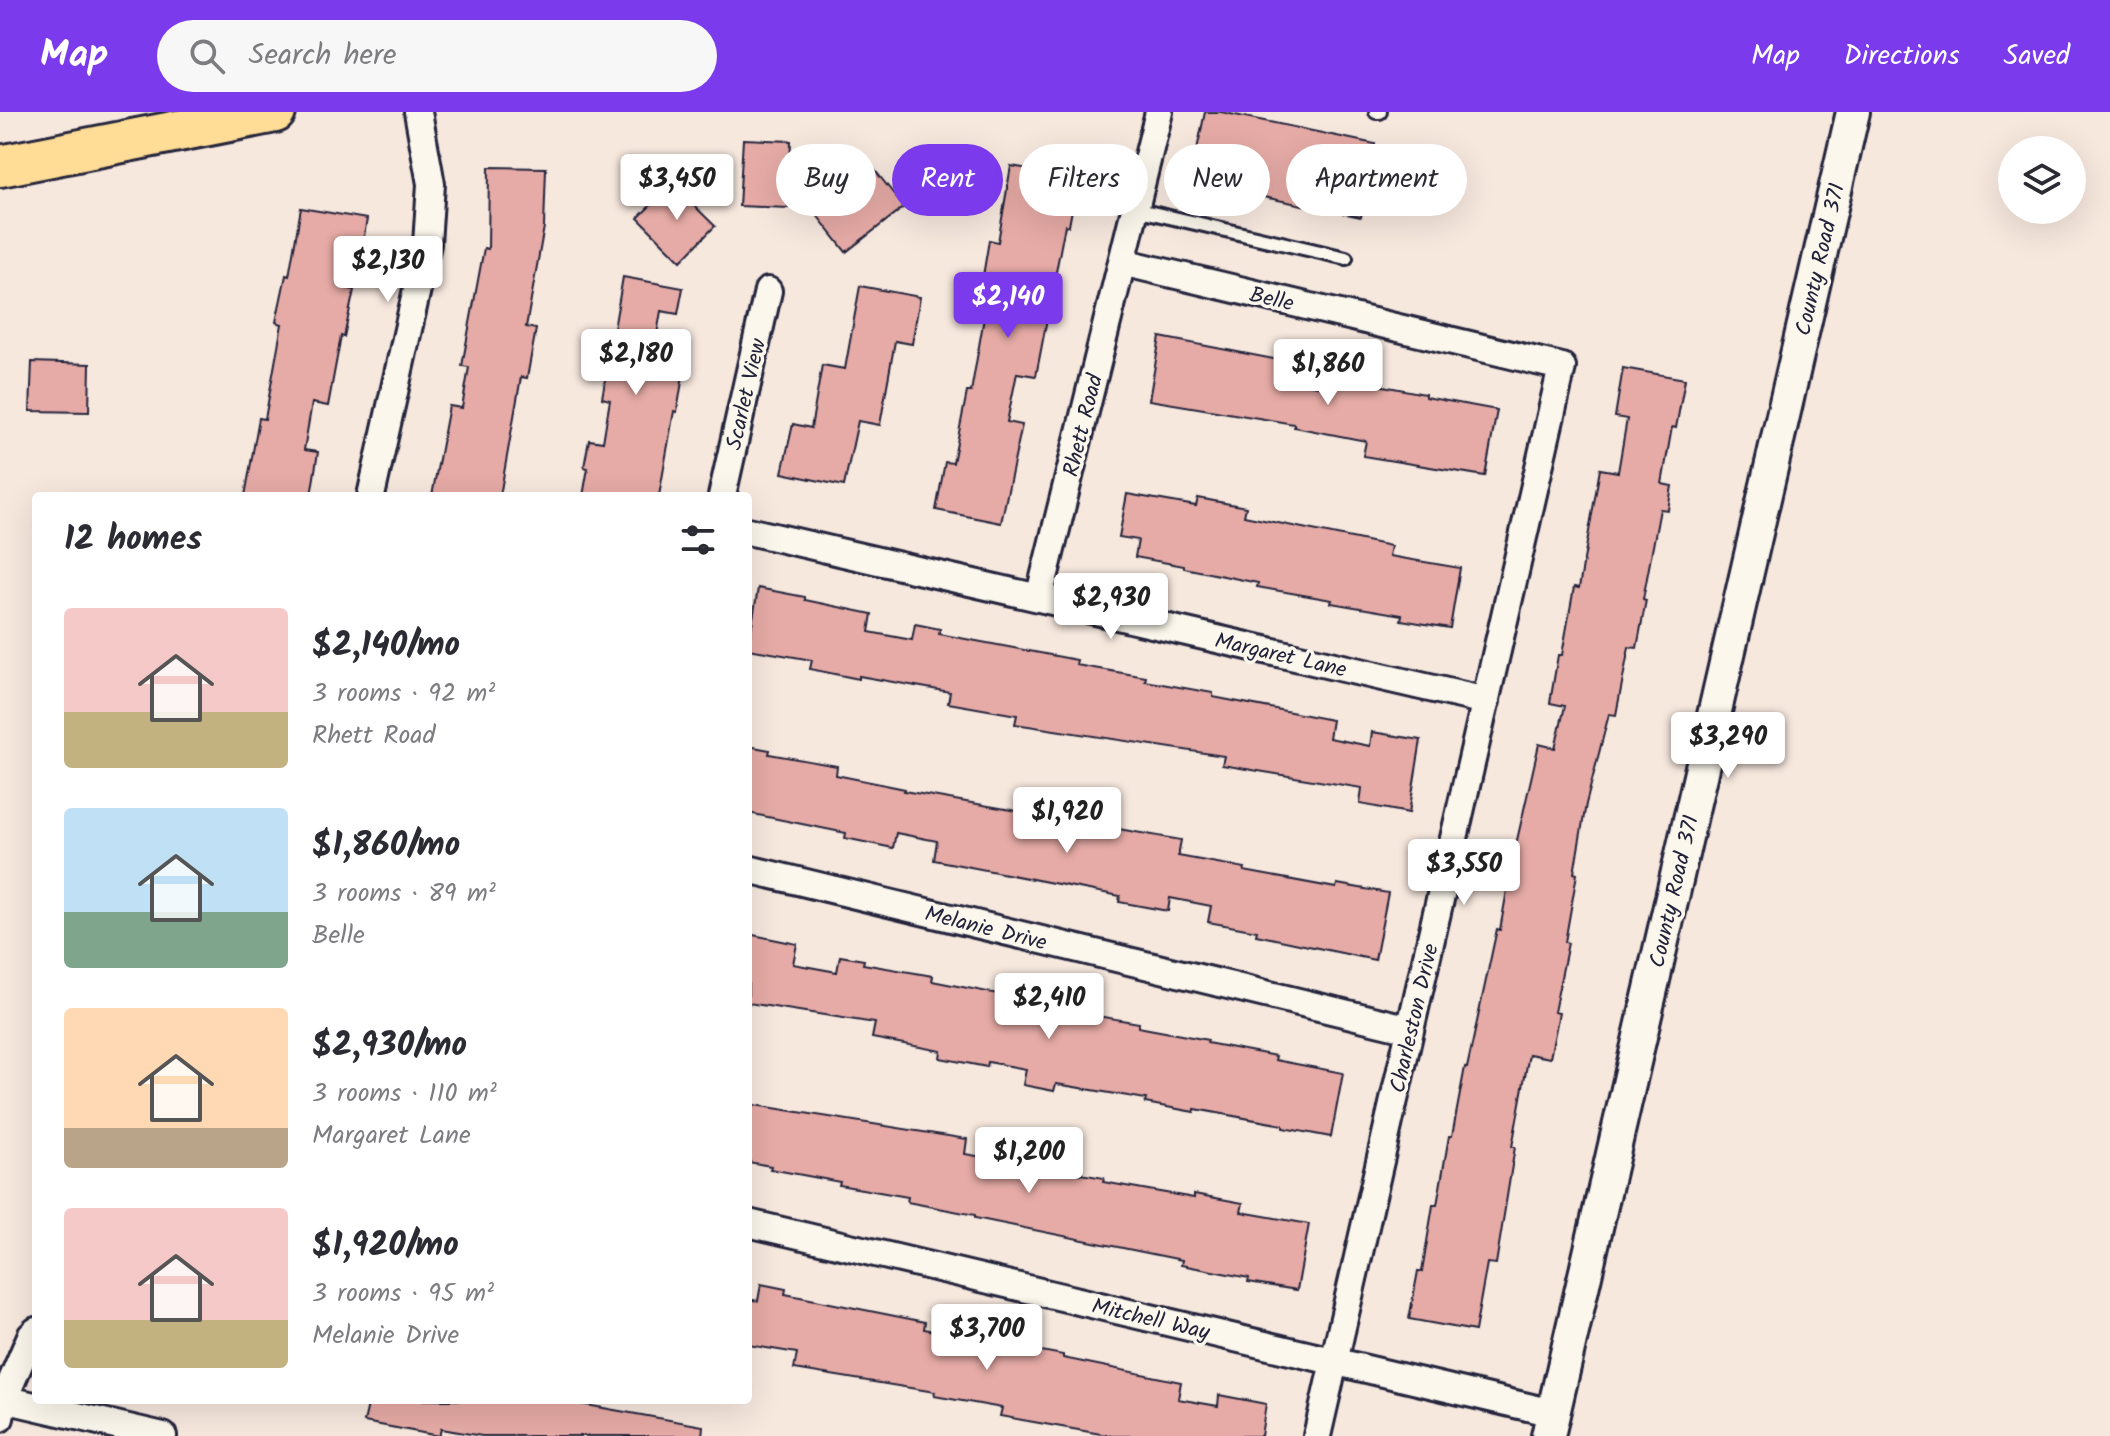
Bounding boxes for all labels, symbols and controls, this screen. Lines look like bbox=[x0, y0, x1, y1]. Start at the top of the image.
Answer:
search box bbox=[157, 20, 717, 92]
text: Map bbox=[40, 26, 109, 86]
text: Search here bbox=[249, 32, 396, 80]
icon: search bbox=[185, 34, 229, 78]
text: Map bbox=[1751, 34, 1800, 79]
text: Directions bbox=[1844, 34, 1960, 79]
text: Saved bbox=[2004, 34, 2070, 79]
map controls bbox=[1998, 136, 2086, 224]
button: layers bbox=[1998, 136, 2086, 224]
chip: Buy bbox=[776, 144, 876, 216]
chip: Rent bbox=[892, 144, 1003, 216]
chip: Filters bbox=[1019, 144, 1148, 216]
chip: New bbox=[1164, 144, 1270, 216]
chip: Apartment bbox=[1286, 144, 1467, 216]
pin: $3,450 bbox=[612, 154, 742, 222]
text: $3,450 bbox=[638, 159, 716, 201]
street label: County Road 371 bbox=[1787, 180, 1856, 339]
pin: $2,130 bbox=[323, 236, 453, 304]
text: $2,130 bbox=[352, 241, 424, 283]
pin: $2,140 bbox=[943, 272, 1073, 340]
text: $2,140 bbox=[972, 277, 1044, 319]
street label: Belle bbox=[1246, 278, 1297, 323]
pin: $2,180 bbox=[571, 329, 701, 397]
text: $2,180 bbox=[599, 334, 673, 376]
street label: Scarlet View bbox=[718, 335, 777, 454]
pin: $1,860 bbox=[1263, 339, 1393, 407]
text: $1,860 bbox=[1292, 344, 1364, 386]
street label: Rhett Road bbox=[1055, 370, 1114, 481]
text: 12 homes bbox=[64, 513, 202, 567]
icon: filters bbox=[676, 518, 720, 562]
pin: $2,930 bbox=[1046, 573, 1176, 641]
text: $2,930 bbox=[1072, 578, 1150, 620]
text: $2,140/mo bbox=[312, 619, 460, 673]
street label: Margaret Lane bbox=[1211, 624, 1350, 689]
icon: home bbox=[128, 640, 224, 736]
text: 3 rooms · 92 m² bbox=[312, 673, 495, 715]
pin: $3,290 bbox=[1663, 712, 1793, 780]
text: Rhett Road bbox=[312, 715, 436, 757]
text: $3,290 bbox=[1689, 717, 1767, 759]
pin: $1,920 bbox=[1002, 787, 1132, 855]
text: $1,920 bbox=[1031, 792, 1103, 834]
street label: County Road 371 bbox=[1641, 812, 1710, 971]
text: $1,860/mo bbox=[312, 819, 460, 873]
pin: $3,550 bbox=[1399, 839, 1529, 907]
icon: home bbox=[128, 840, 224, 936]
text: $3,550 bbox=[1426, 844, 1502, 886]
text: 3 rooms · 89 m² bbox=[312, 873, 496, 915]
street label: Melanie Drive bbox=[921, 897, 1050, 961]
text: Belle bbox=[312, 915, 365, 957]
street label: Charleston Drive bbox=[1381, 940, 1450, 1097]
pin: $2,410 bbox=[984, 973, 1114, 1041]
text: $2,410 bbox=[1013, 978, 1085, 1020]
text: $2,930/mo bbox=[312, 1019, 467, 1073]
icon: home bbox=[128, 1040, 224, 1136]
text: 3 rooms · 110 m² bbox=[312, 1073, 497, 1115]
text: Margaret Lane bbox=[312, 1115, 471, 1157]
pin: $1,200 bbox=[964, 1127, 1094, 1195]
text: $1,200 bbox=[993, 1132, 1065, 1174]
text: $1,920/mo bbox=[312, 1219, 459, 1273]
icon: home bbox=[128, 1240, 224, 1336]
text: 3 rooms · 95 m² bbox=[312, 1273, 494, 1315]
street label: Mitchell Way bbox=[1088, 1290, 1214, 1351]
pin: $3,700 bbox=[922, 1304, 1052, 1372]
text: $3,700 bbox=[949, 1309, 1025, 1351]
text: Melanie Drive bbox=[312, 1315, 459, 1357]

